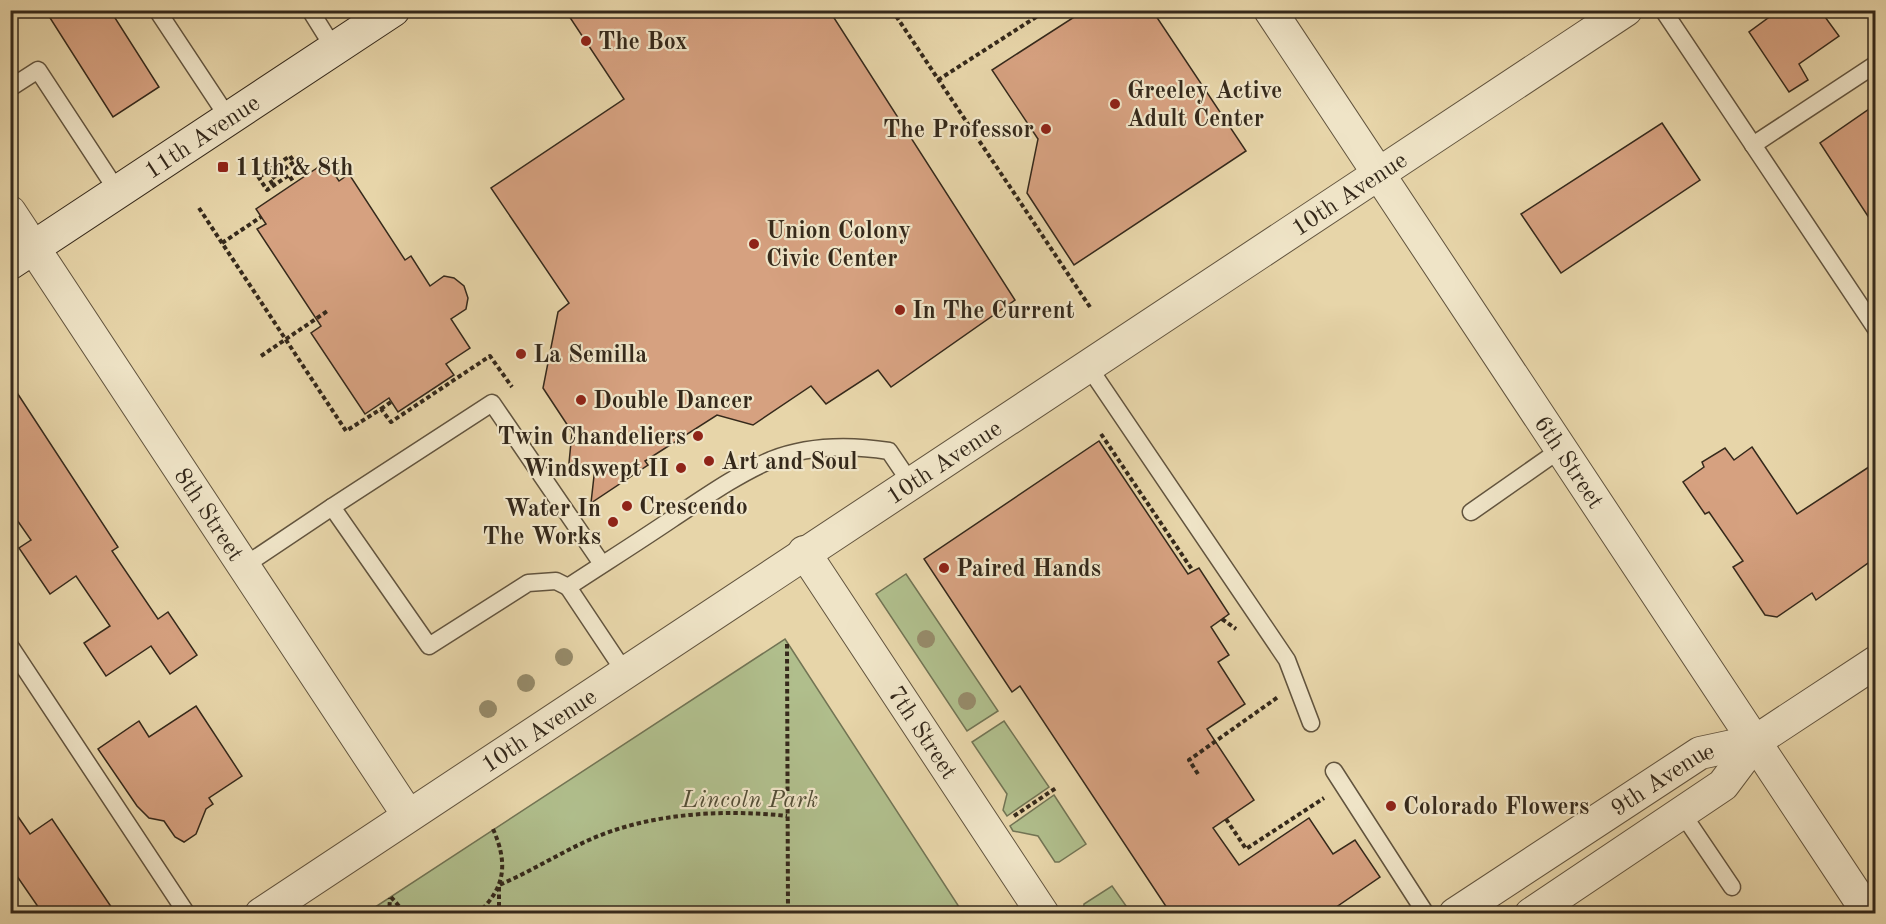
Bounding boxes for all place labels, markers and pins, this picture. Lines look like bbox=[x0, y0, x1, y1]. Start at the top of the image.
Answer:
place label: The Box bbox=[598, 31, 688, 55]
marker: The Box bbox=[579, 34, 593, 48]
place label: Greeley Active Adult Center bbox=[1127, 80, 1282, 132]
marker: Greeley Active Adult Center bbox=[1108, 97, 1122, 111]
place label: The Professor bbox=[883, 119, 1034, 143]
marker: The Professor bbox=[1039, 122, 1053, 136]
place label: 11th & 8th bbox=[235, 157, 353, 181]
marker: 11th & 8th bbox=[216, 160, 230, 174]
place label: Union Colony Civic Center bbox=[766, 220, 911, 272]
marker: Union Colony Civic Center bbox=[747, 237, 761, 251]
place label: In The Current bbox=[912, 300, 1075, 324]
marker: In The Current bbox=[893, 303, 907, 317]
place label: La Semilla bbox=[533, 344, 647, 368]
marker: La Semilla bbox=[514, 347, 528, 361]
place label: Double Dancer bbox=[593, 390, 753, 414]
marker: Double Dancer bbox=[574, 393, 588, 407]
place label: Twin Chandeliers bbox=[497, 426, 686, 450]
marker: Twin Chandeliers bbox=[691, 429, 705, 443]
place label: Art and Soul bbox=[721, 451, 858, 475]
marker: Art and Soul bbox=[702, 454, 716, 468]
place label: Windswept II bbox=[523, 458, 669, 482]
marker: Windswept II bbox=[674, 461, 688, 475]
place label: Crescendo bbox=[639, 496, 748, 520]
place label: Water In The Works bbox=[483, 498, 601, 550]
marker: Crescendo bbox=[620, 499, 634, 513]
marker: Water In The Works bbox=[606, 515, 620, 529]
place label: Paired Hands bbox=[956, 558, 1101, 582]
marker: Paired Hands bbox=[937, 561, 951, 575]
place label: Colorado Flowers bbox=[1403, 796, 1589, 820]
marker: Colorado Flowers bbox=[1384, 799, 1398, 813]

